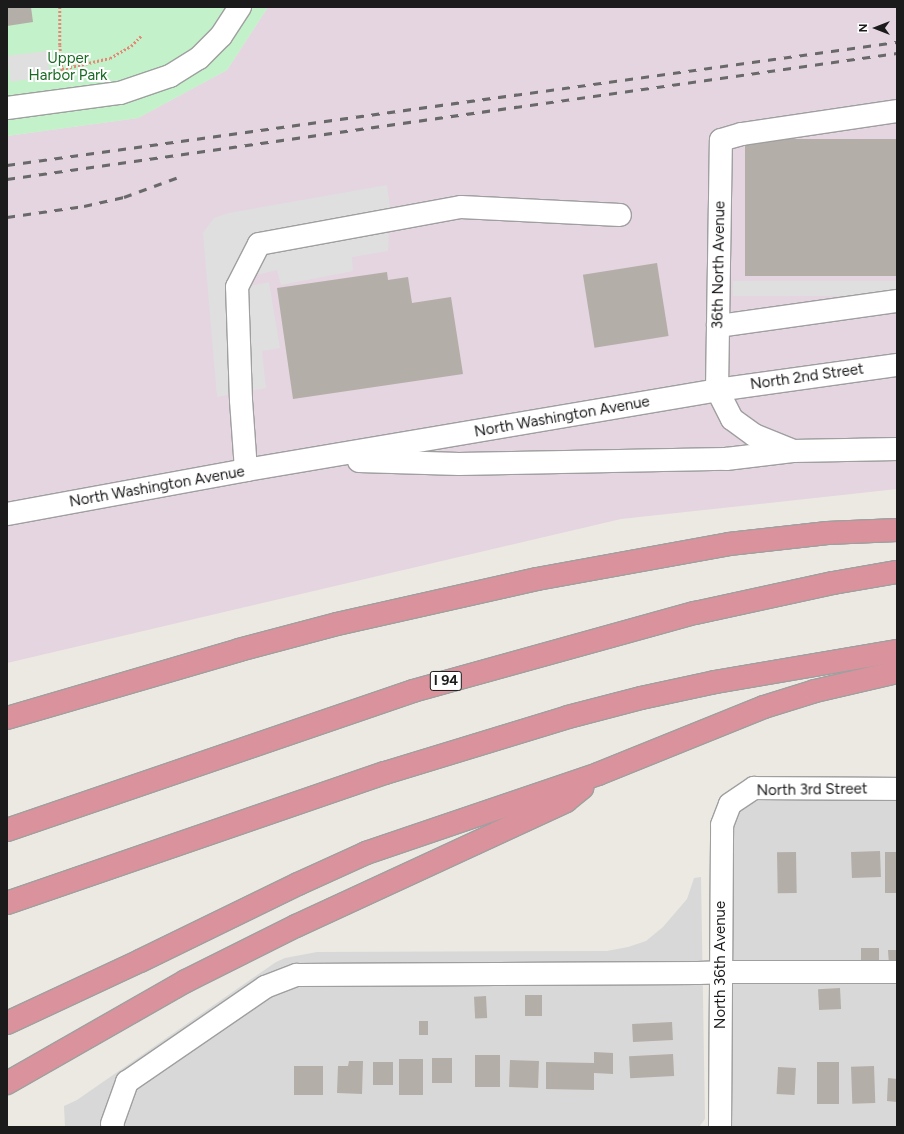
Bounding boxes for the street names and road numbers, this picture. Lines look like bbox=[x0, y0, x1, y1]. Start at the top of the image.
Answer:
street label: 36th North Avenue bbox=[709, 201, 729, 329]
street label: North 2nd Street bbox=[749, 360, 865, 394]
street label: North Washington Avenue bbox=[473, 393, 651, 441]
street label: North Washington Avenue bbox=[68, 463, 246, 511]
road number: I 94 bbox=[429, 669, 463, 693]
street label: North 3rd Street bbox=[756, 780, 868, 800]
street label: North 36th Avenue bbox=[712, 901, 730, 1029]

